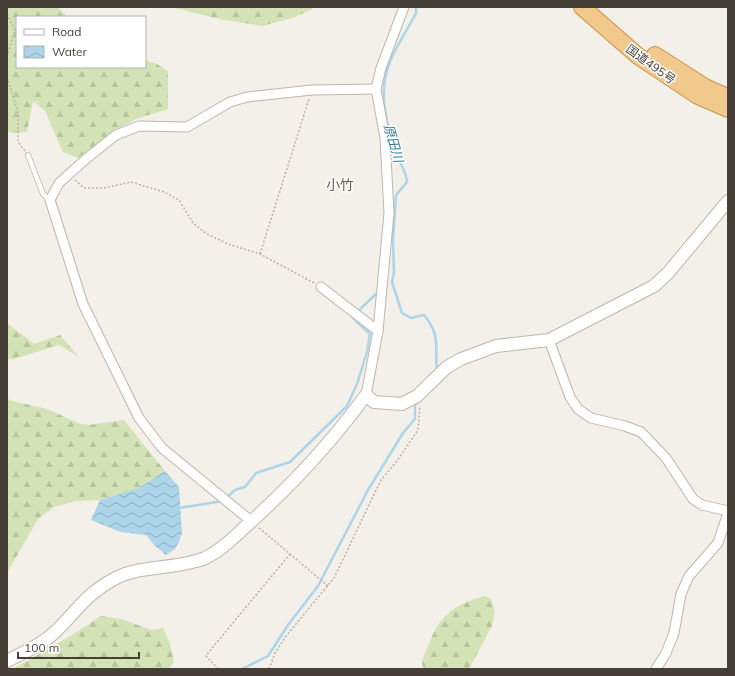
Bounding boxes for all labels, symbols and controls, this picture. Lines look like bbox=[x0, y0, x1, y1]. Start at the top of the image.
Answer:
legend bbox=[16, 16, 146, 68]
text: Road bbox=[52, 24, 81, 39]
street label: 国道495号 bbox=[623, 41, 679, 87]
text: Water bbox=[52, 44, 88, 59]
water label: 原田川 bbox=[381, 122, 408, 166]
district label: 小竹 bbox=[326, 176, 354, 194]
scale bar bbox=[18, 634, 139, 660]
text: 100 m bbox=[24, 640, 59, 655]

